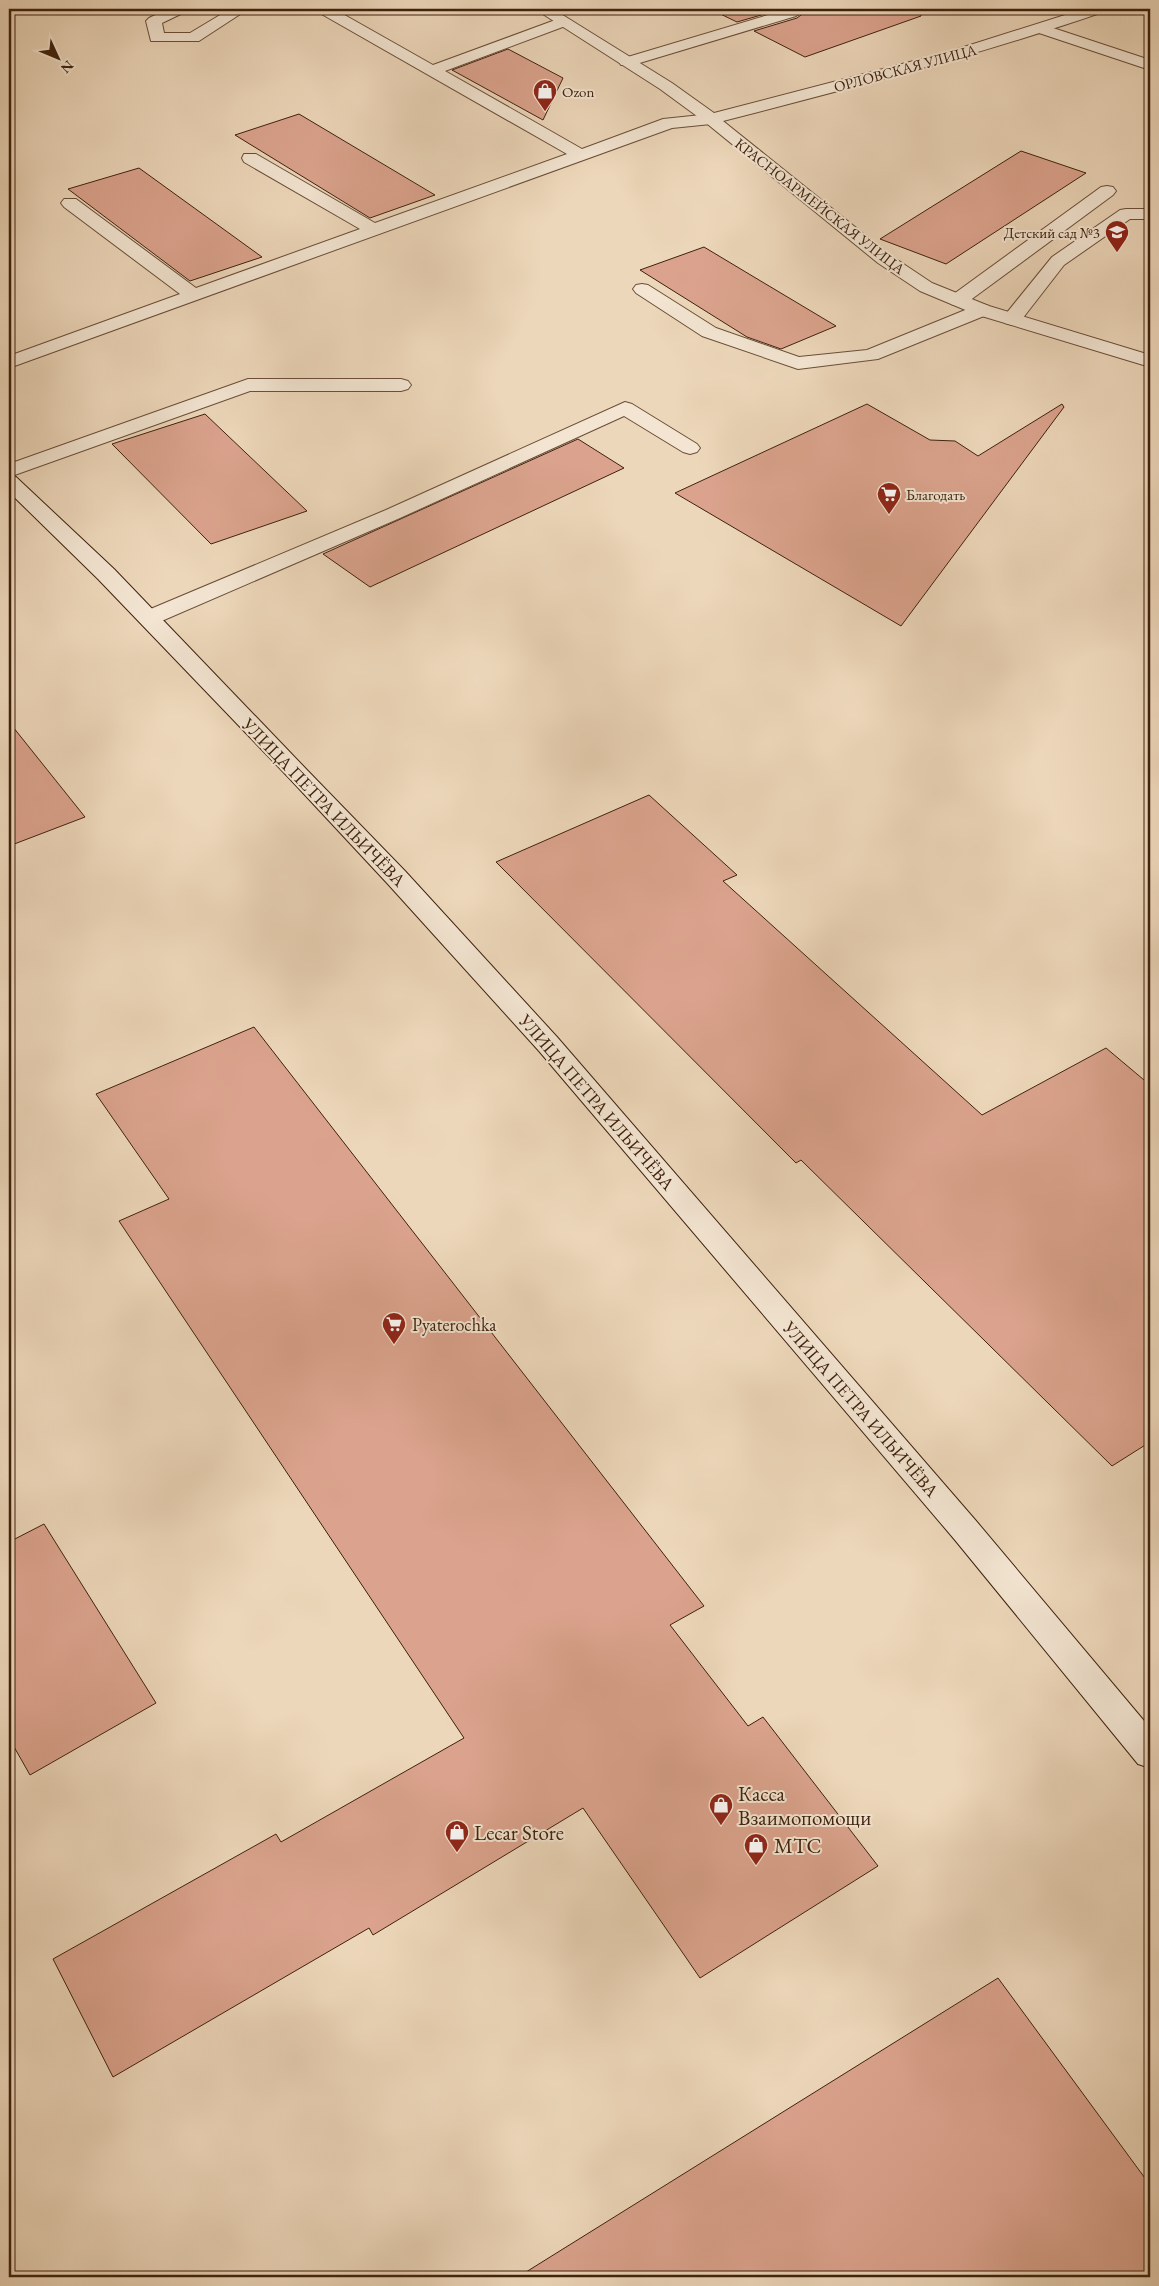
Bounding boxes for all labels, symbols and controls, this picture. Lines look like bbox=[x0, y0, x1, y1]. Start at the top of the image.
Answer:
north arrow bbox=[32, 32, 82, 82]
street label: ОРЛОВСКАЯ УЛИЦА bbox=[832, 40, 979, 96]
text: N bbox=[56, 57, 78, 78]
shop icon: Ozon bbox=[532, 78, 558, 112]
place label: Ozon bbox=[562, 82, 595, 101]
street label: КРАСНОАРМЕЙСКАЯ УЛИЦА bbox=[731, 134, 909, 279]
school or university icon: Детский сад №3 bbox=[1104, 219, 1130, 253]
place label: Детский сад №3 bbox=[1004, 223, 1100, 242]
supermarket icon: Благодать bbox=[876, 481, 902, 515]
place label: Благодать bbox=[906, 485, 965, 504]
street label: УЛИЦА ПЕТРА ИЛЬИЧЁВА bbox=[237, 712, 411, 892]
street label: УЛИЦА ПЕТРА ИЛЬИЧЁВА bbox=[514, 1008, 680, 1195]
supermarket icon: Pyaterochka bbox=[381, 1311, 407, 1345]
place label: Pyaterochka bbox=[412, 1313, 497, 1336]
street label: УЛИЦА ПЕТРА ИЛЬИЧЁВА bbox=[778, 1315, 944, 1502]
place label: Касса Взаимопомощи bbox=[738, 1780, 871, 1831]
shop icon: Касса Взаимопомощи bbox=[708, 1792, 734, 1826]
shop icon: Lecar Store bbox=[444, 1819, 470, 1853]
place label: Lecar Store bbox=[474, 1819, 564, 1846]
shop icon: МТС bbox=[743, 1832, 769, 1866]
place label: МТС bbox=[774, 1832, 821, 1859]

